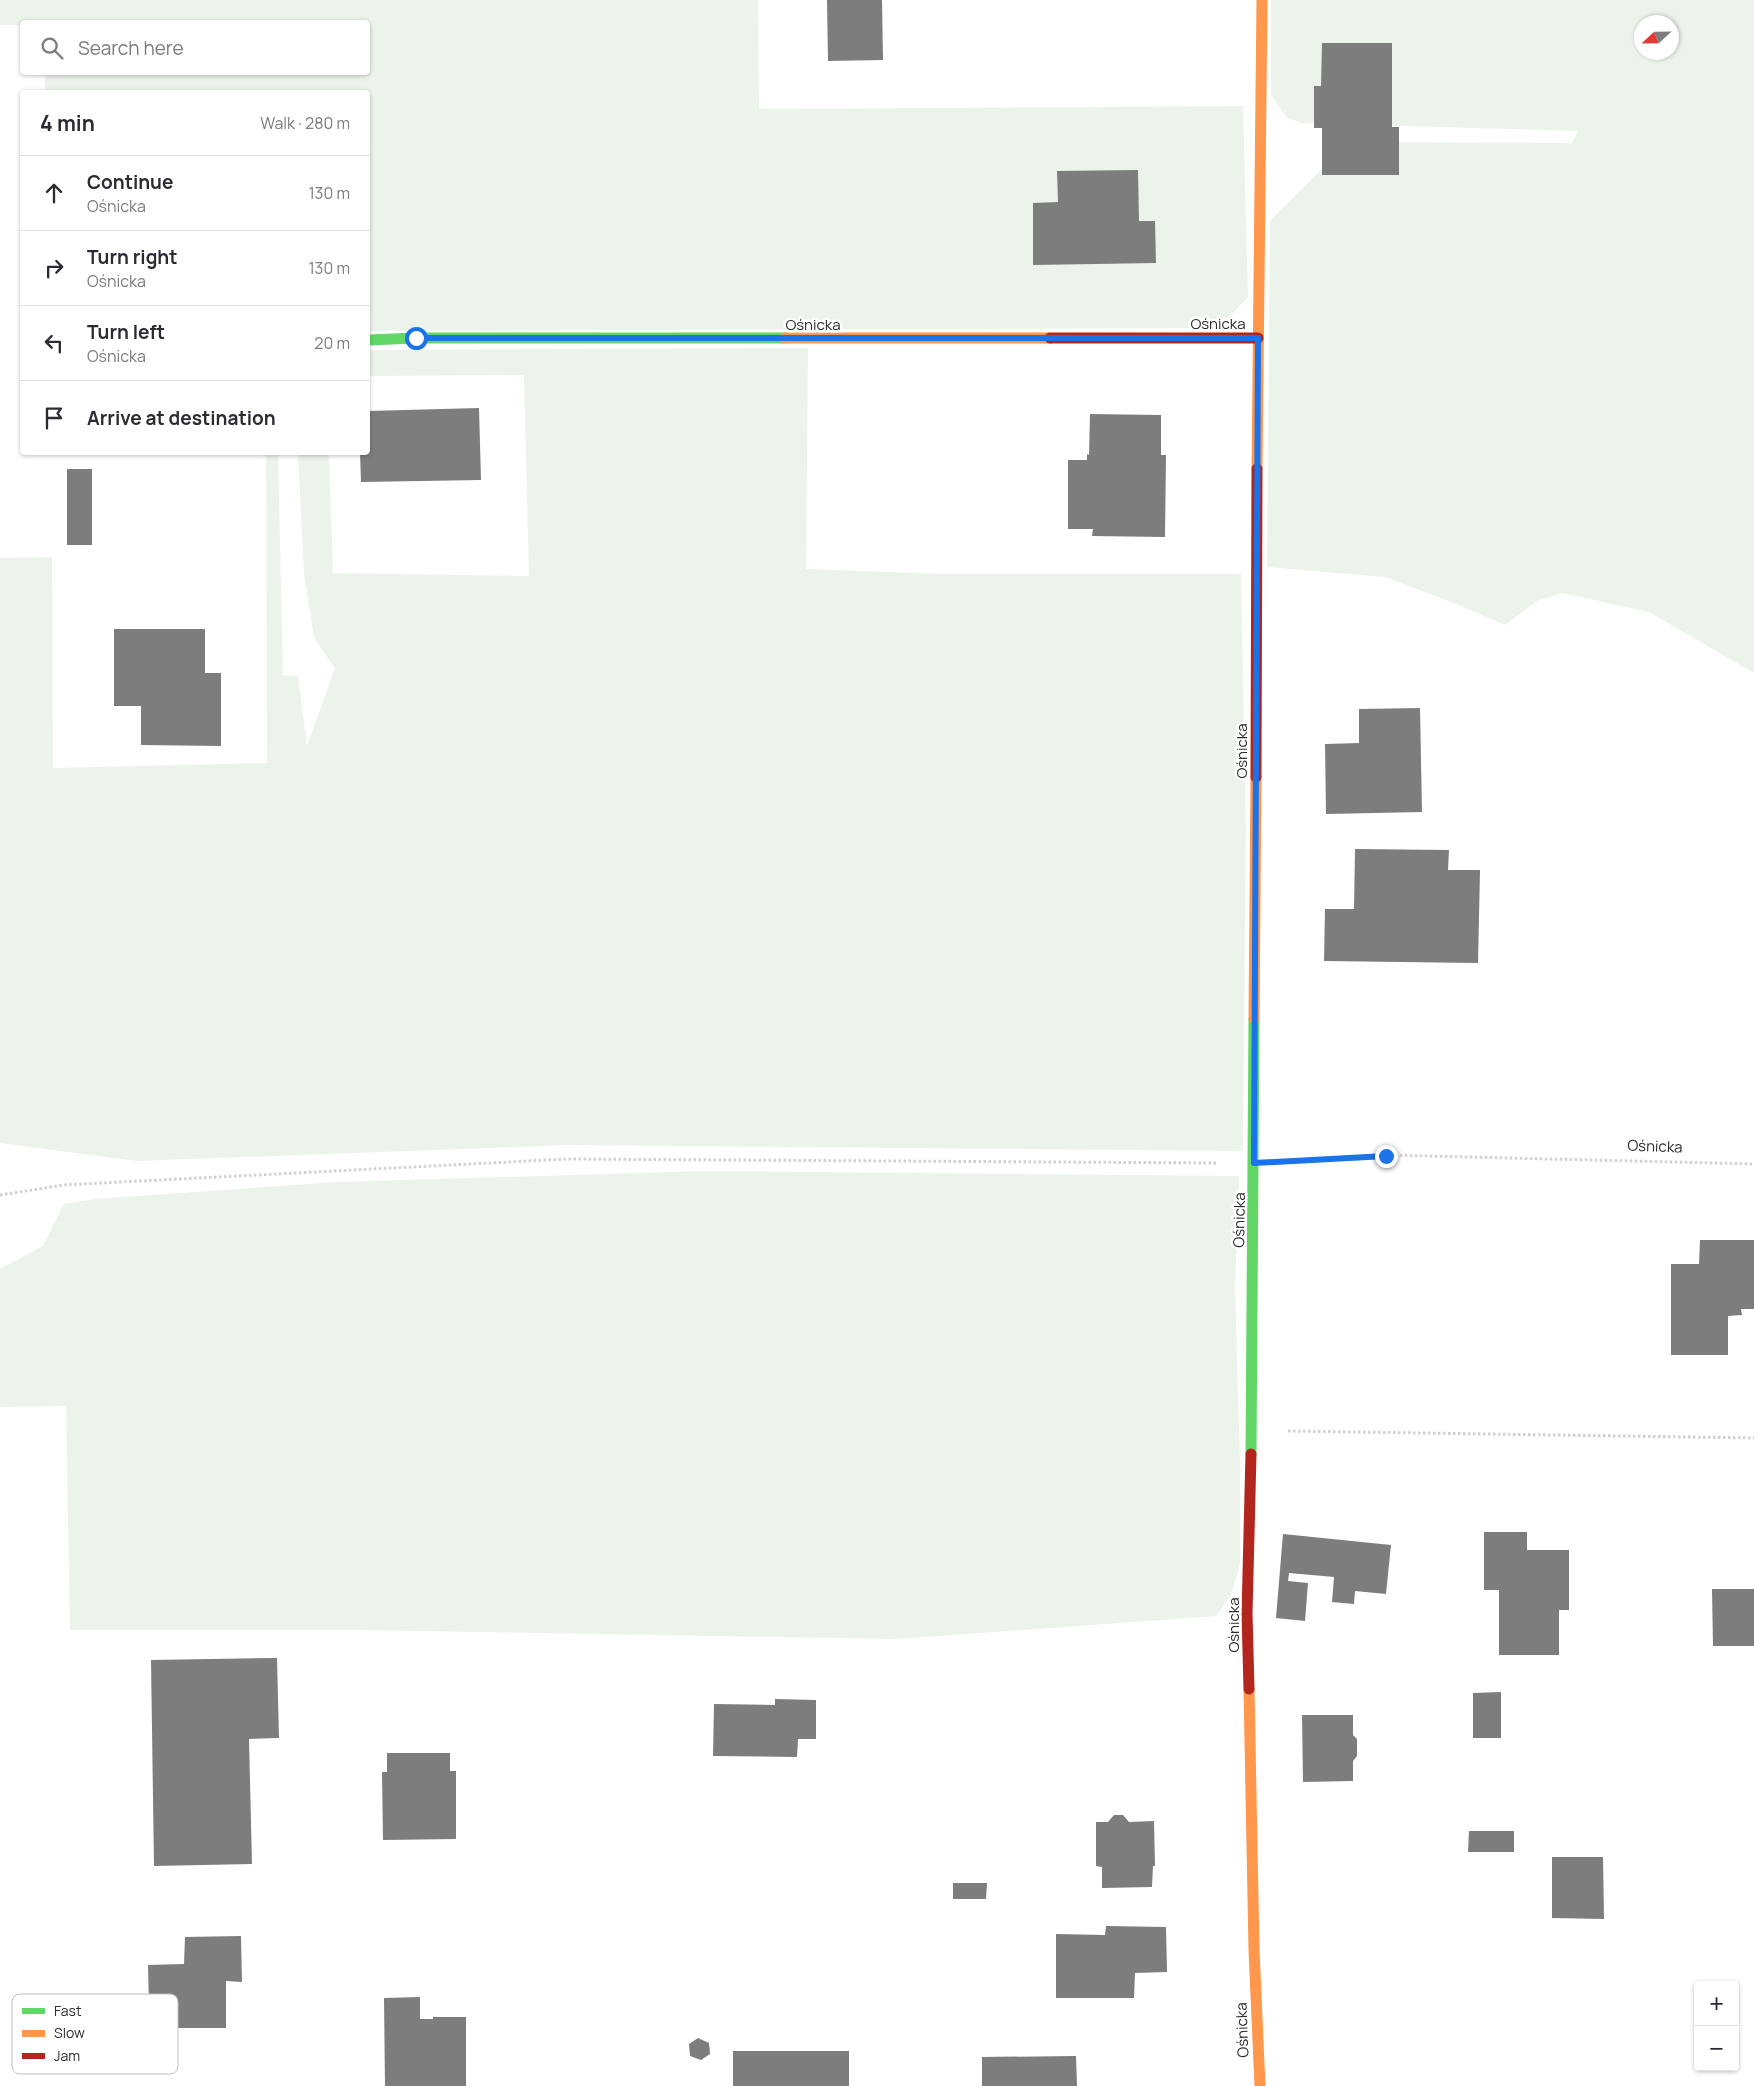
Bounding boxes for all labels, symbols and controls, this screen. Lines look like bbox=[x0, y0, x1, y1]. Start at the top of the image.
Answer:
north arrow bbox=[1634, 15, 1679, 60]
search box bbox=[20, 20, 370, 75]
icon: search bbox=[38, 34, 66, 62]
text: Search here bbox=[78, 35, 184, 61]
text: 4 min bbox=[40, 109, 95, 137]
text: Walk · 280 m bbox=[260, 112, 350, 134]
text: Continue bbox=[87, 169, 173, 195]
icon: ahead bbox=[40, 179, 68, 207]
text: 130 m bbox=[308, 182, 350, 204]
text: Ośnicka bbox=[87, 195, 146, 217]
text: Turn right bbox=[87, 244, 177, 270]
icon: right bbox=[40, 254, 68, 282]
text: 130 m bbox=[308, 257, 350, 279]
text: Ośnicka bbox=[87, 270, 146, 292]
street label: Ośnicka bbox=[1190, 313, 1246, 334]
street label: Ośnicka bbox=[785, 314, 841, 335]
text: Turn left bbox=[87, 319, 165, 345]
route start bbox=[405, 327, 428, 350]
icon: left bbox=[40, 329, 68, 357]
text: 20 m bbox=[314, 332, 350, 354]
text: Ośnicka bbox=[87, 345, 146, 367]
icon: arrive bbox=[40, 404, 68, 432]
text: Arrive at destination bbox=[87, 405, 276, 431]
street label: Ośnicka bbox=[1231, 723, 1252, 779]
street label: Ośnicka bbox=[1627, 1135, 1683, 1157]
route end bbox=[1375, 1145, 1398, 1168]
street label: Ośnicka bbox=[1228, 1192, 1250, 1248]
street label: Ośnicka bbox=[1223, 1597, 1244, 1653]
map controls bbox=[1694, 1981, 1739, 2071]
button: + bbox=[1694, 1981, 1739, 2026]
legend bbox=[12, 1994, 178, 2074]
text: Fast bbox=[54, 2001, 82, 2020]
street label: Ośnicka bbox=[1231, 2002, 1253, 2058]
text: Slow bbox=[54, 2023, 85, 2042]
button: − bbox=[1694, 2026, 1739, 2071]
text: Jam bbox=[54, 2046, 80, 2065]

